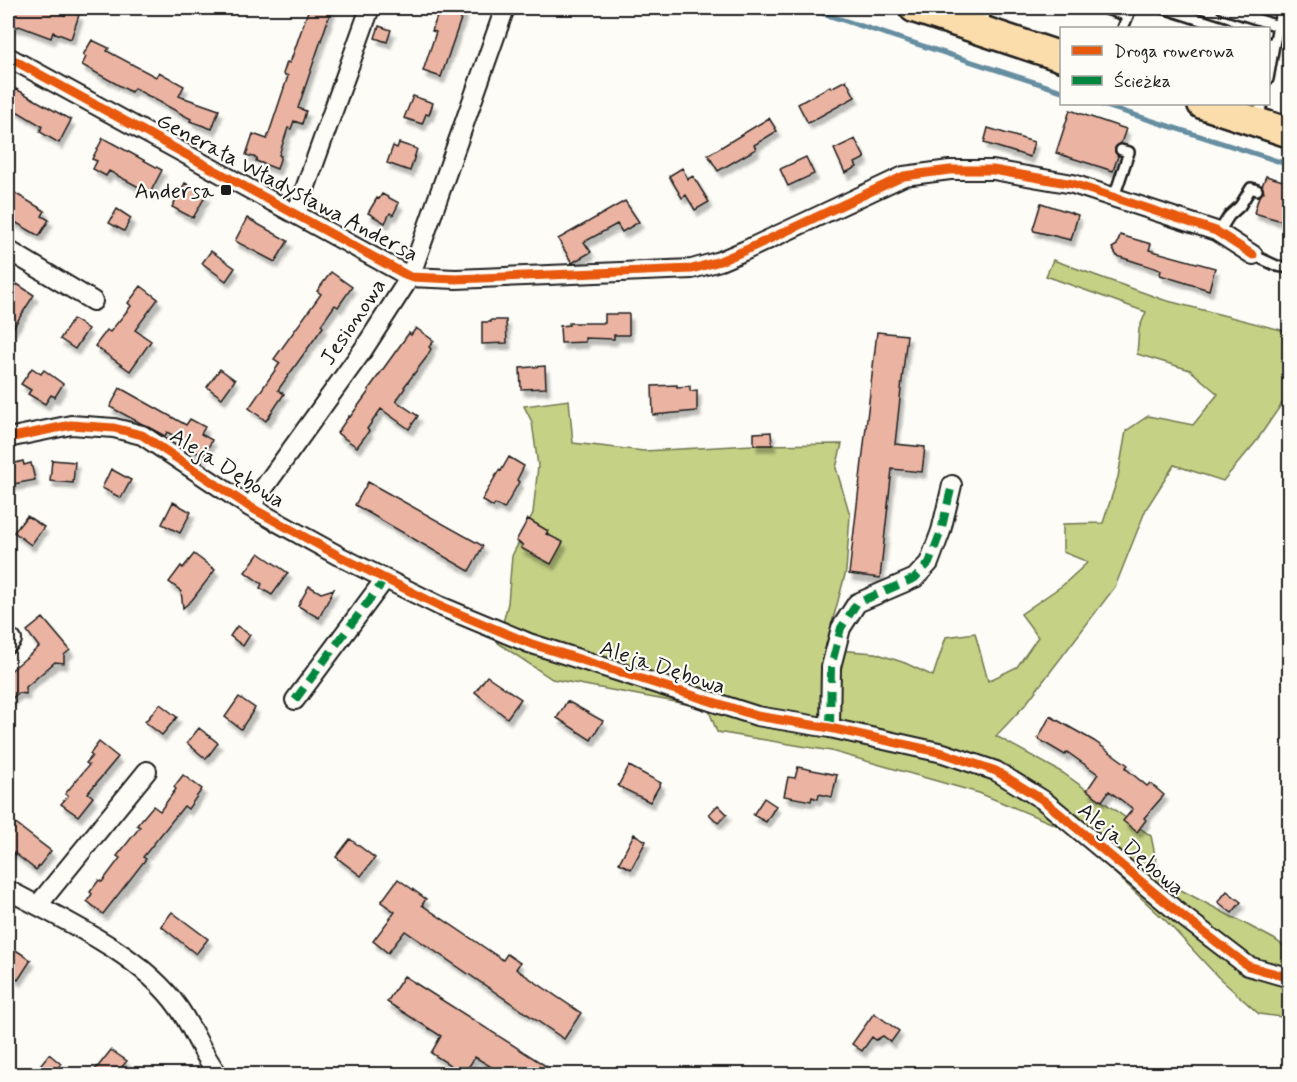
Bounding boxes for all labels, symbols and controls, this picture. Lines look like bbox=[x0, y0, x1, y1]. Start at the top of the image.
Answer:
legend bbox=[1060, 27, 1270, 105]
text: Droga rowerowa bbox=[1114, 40, 1234, 64]
text: Ścieżka bbox=[1114, 70, 1171, 94]
street label: Generała Władysława Andersa bbox=[152, 105, 424, 267]
place label: Andersa bbox=[134, 177, 214, 203]
marker: Andersa bbox=[219, 183, 233, 197]
street label: Jesionowa bbox=[314, 273, 393, 371]
street label: Aleja Dębowa bbox=[164, 422, 290, 516]
street label: Aleja Dębowa bbox=[596, 634, 729, 702]
street label: Aleja Dębowa bbox=[1071, 797, 1190, 903]

